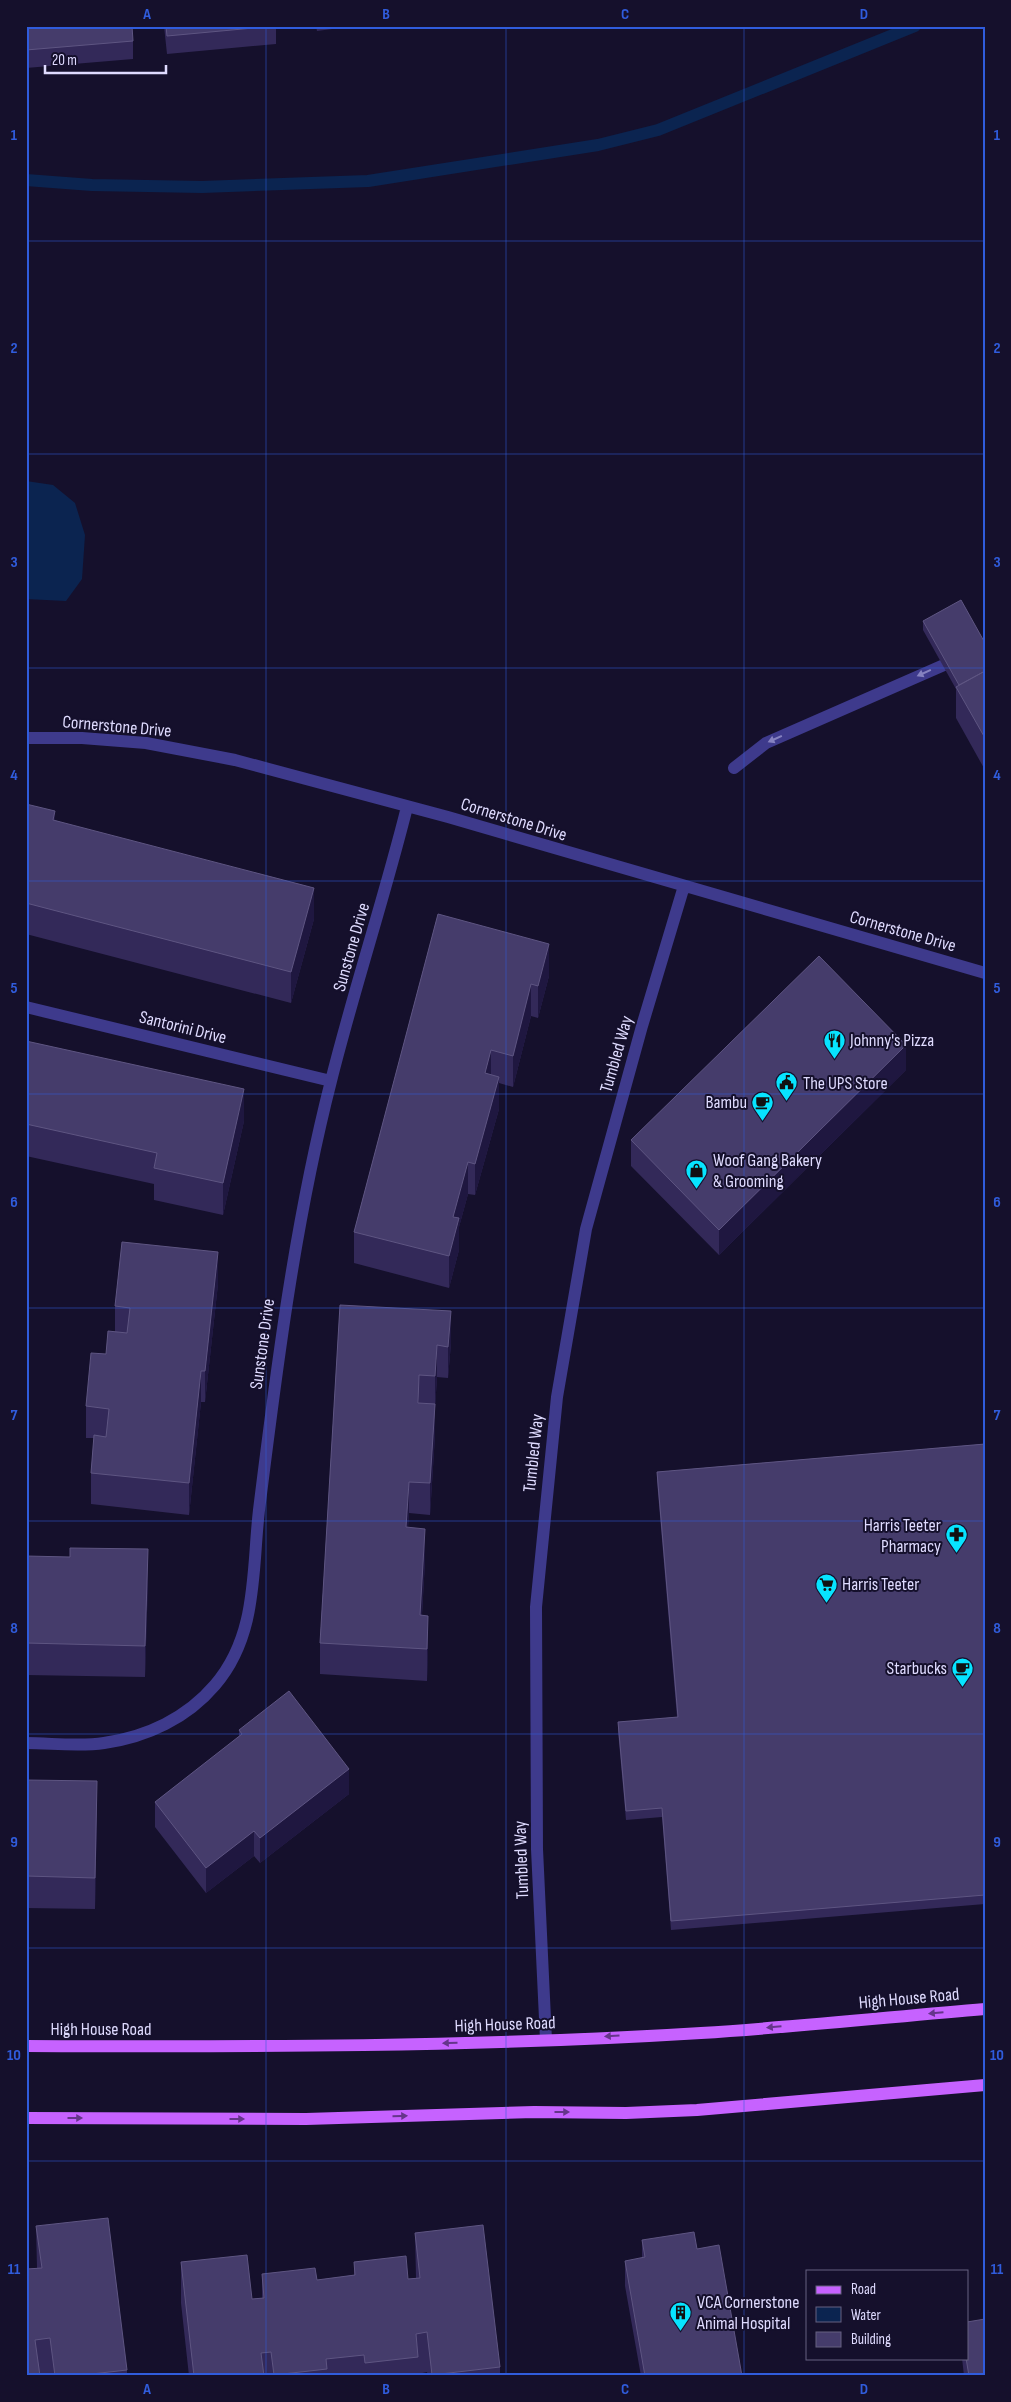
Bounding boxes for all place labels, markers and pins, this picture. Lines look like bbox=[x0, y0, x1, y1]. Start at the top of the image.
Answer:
restaurant icon: Johnny's Pizza bbox=[822, 1028, 846, 1059]
place label: Johnny's Pizza bbox=[849, 1030, 934, 1051]
public building icon: The UPS Store bbox=[775, 1071, 799, 1102]
place label: The UPS Store bbox=[803, 1073, 888, 1094]
cafe icon: Bambu bbox=[751, 1090, 775, 1121]
place label: Bambu bbox=[705, 1092, 747, 1113]
place label: Woof Gang Bakery & Grooming bbox=[713, 1150, 822, 1192]
shop icon: Woof Gang Bakery & Grooming bbox=[685, 1158, 709, 1189]
place label: Harris Teeter Pharmacy bbox=[864, 1515, 941, 1557]
pharmacy icon: Harris Teeter Pharmacy bbox=[945, 1523, 969, 1554]
supermarket icon: Harris Teeter bbox=[814, 1572, 838, 1603]
place label: Harris Teeter bbox=[842, 1574, 919, 1595]
cafe icon: Starbucks bbox=[951, 1656, 975, 1687]
place label: Starbucks bbox=[887, 1658, 947, 1679]
place label: VCA Cornerstone Animal Hospital bbox=[696, 2292, 800, 2334]
building icon: VCA Cornerstone Animal Hospital bbox=[669, 2300, 693, 2331]

